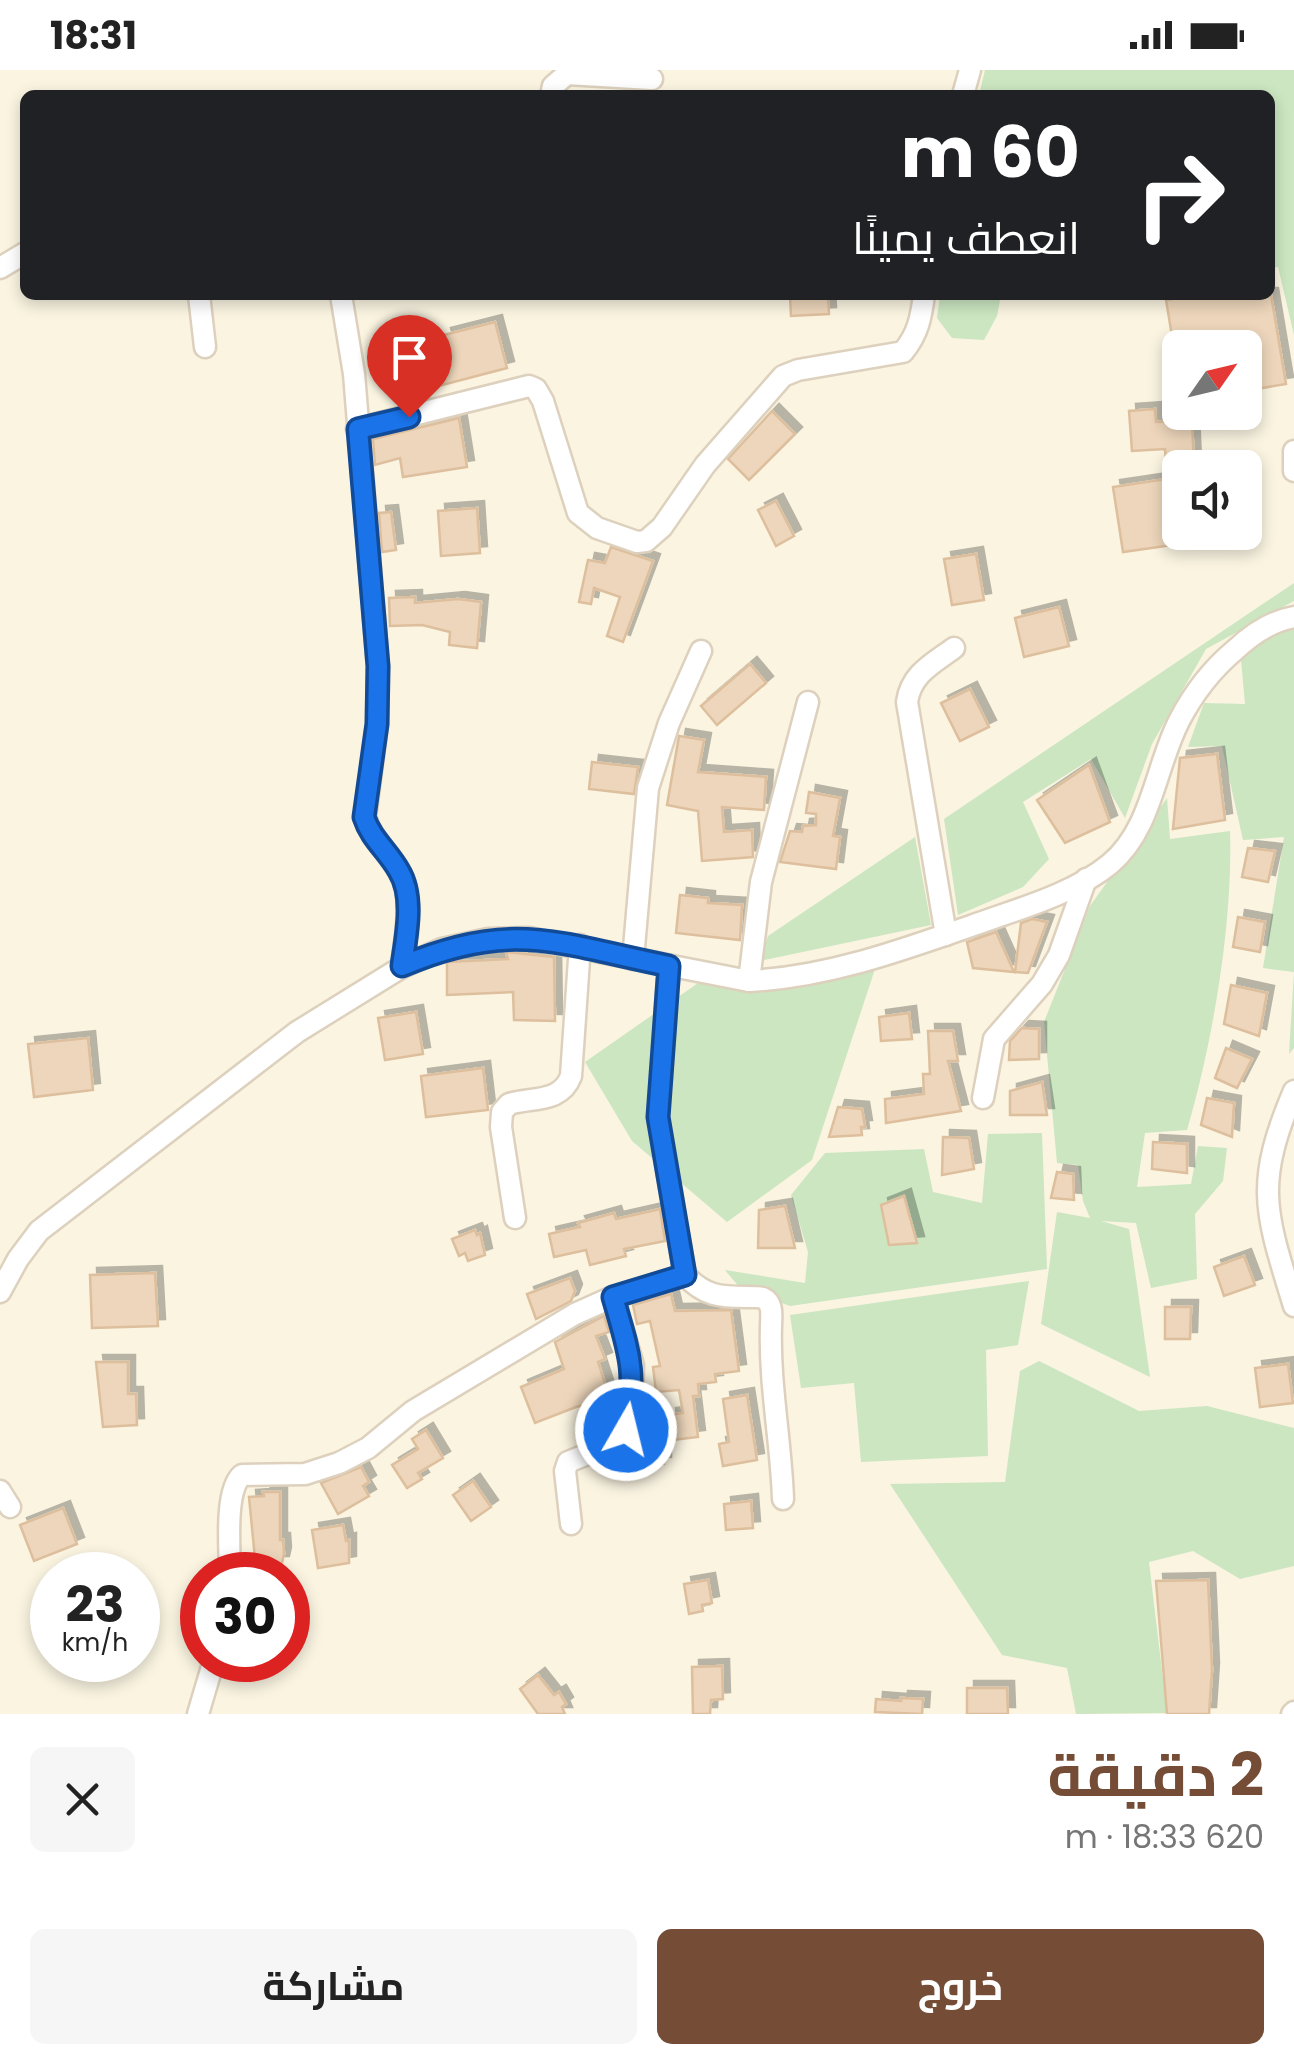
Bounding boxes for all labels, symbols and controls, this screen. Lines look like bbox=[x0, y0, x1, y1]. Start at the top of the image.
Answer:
text: 18:31 bbox=[50, 9, 137, 62]
text: 60 m bbox=[901, 103, 1080, 202]
icon: right bbox=[1115, 130, 1245, 260]
text: انعطف يمينًا bbox=[852, 207, 1080, 270]
pin bbox=[367, 315, 452, 418]
icon: arrive bbox=[382, 330, 437, 385]
north arrow bbox=[1162, 330, 1262, 430]
map controls bbox=[1162, 330, 1262, 550]
button: sound bbox=[1162, 450, 1262, 550]
position arrow bbox=[574, 1378, 678, 1482]
speed limit sign: 30 bbox=[180, 1552, 310, 1682]
text: 23 bbox=[66, 1569, 124, 1640]
text: km/h bbox=[62, 1625, 128, 1660]
text: 2 دقيقة bbox=[1047, 1733, 1264, 1817]
button: close bbox=[30, 1747, 135, 1852]
text: 620 m · 18:33 bbox=[1065, 1814, 1264, 1859]
button: مشاركة bbox=[30, 1929, 637, 2044]
button: خروج bbox=[657, 1929, 1264, 2044]

